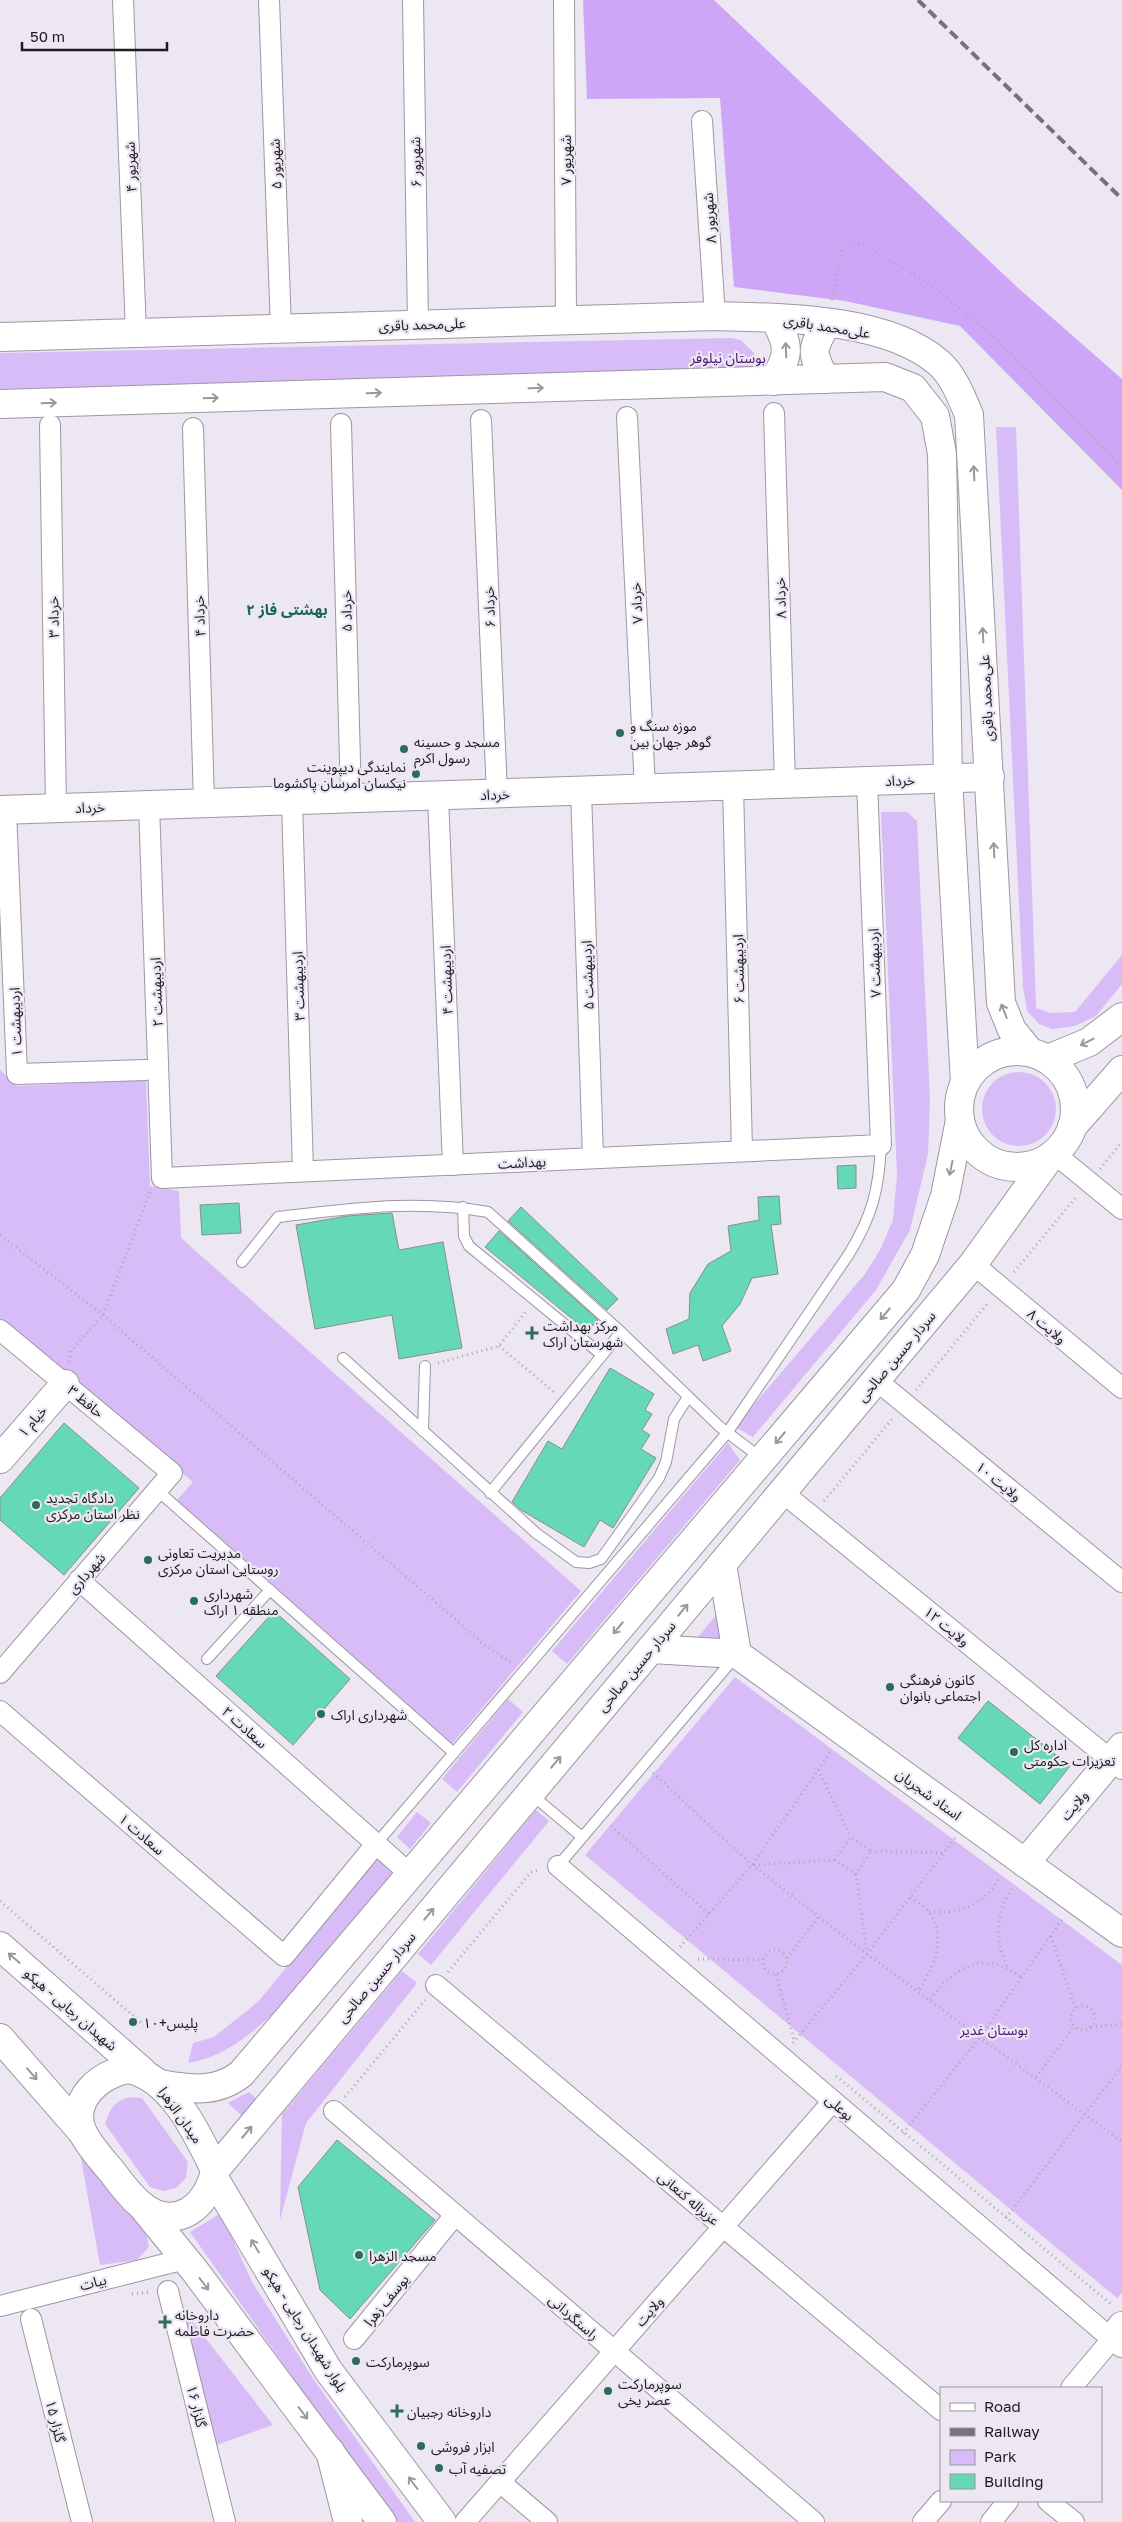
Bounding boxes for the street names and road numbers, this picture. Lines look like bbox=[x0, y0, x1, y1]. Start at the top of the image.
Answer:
street label: شهریور ۷ bbox=[557, 135, 575, 185]
street label: شهریور ۶ bbox=[406, 136, 425, 187]
street label: شهریور ۵ bbox=[266, 138, 285, 190]
street label: شهریور ۴ bbox=[121, 141, 140, 193]
street label: شهریور ۸ bbox=[699, 192, 720, 244]
street label: علی‌محمد باقری bbox=[782, 311, 871, 342]
street label: علی‌محمد باقری bbox=[378, 314, 466, 335]
street label: خرداد ۸ bbox=[771, 577, 790, 619]
street label: خرداد ۷ bbox=[626, 582, 647, 624]
street label: خرداد ۶ bbox=[480, 586, 499, 628]
street label: خرداد ۵ bbox=[337, 590, 356, 632]
street label: خرداد ۴ bbox=[190, 595, 209, 637]
street label: خرداد ۳ bbox=[44, 596, 63, 638]
street label: علی‌محمد باقری bbox=[975, 654, 998, 742]
street label: خرداد bbox=[885, 771, 915, 790]
street label: خرداد bbox=[480, 785, 510, 804]
street label: خرداد bbox=[75, 798, 105, 817]
street label: اردیبهشت ۷ bbox=[864, 928, 885, 998]
street label: اردیبهشت ۶ bbox=[729, 934, 748, 1004]
street label: اردیبهشت ۵ bbox=[577, 940, 598, 1010]
street label: اردیبهشت ۴ bbox=[436, 945, 457, 1015]
street label: اردیبهشت ۳ bbox=[288, 951, 309, 1021]
street label: اردیبهشت ۲ bbox=[146, 957, 167, 1027]
street label: اردیبهشت ۱ bbox=[5, 987, 26, 1057]
street label: بهداشت bbox=[498, 1152, 547, 1173]
street label: ولایت ۸ bbox=[1023, 1305, 1070, 1348]
street label: سردار حسین صالحی bbox=[853, 1307, 940, 1406]
street label: حافظ ۳ bbox=[65, 1381, 107, 1421]
street label: خیام ۱ bbox=[14, 1402, 52, 1442]
street label: ولایت ۱۰ bbox=[972, 1458, 1025, 1505]
street label: شهرداری bbox=[64, 1549, 109, 1598]
street label: ولایت ۱۲ bbox=[920, 1603, 973, 1650]
street label: سردار حسین صالحی bbox=[593, 1617, 680, 1716]
street label: سعادت ۲ bbox=[219, 1702, 271, 1752]
street label: استاد شجریان bbox=[892, 1765, 965, 1824]
street label: ولایت bbox=[1057, 1787, 1092, 1824]
street label: سعادت ۱ bbox=[116, 1810, 168, 1858]
street label: سردار حسین صالحی bbox=[333, 1928, 420, 2027]
street label: شهیدان رجایی - هپکو bbox=[20, 1964, 121, 2056]
street label: میدان الزهرا bbox=[155, 2084, 207, 2147]
street label: بوعلی bbox=[822, 2090, 858, 2125]
street label: عزیزاله کنعانی bbox=[654, 2167, 723, 2229]
street label: بلوار شهیدان رجایی - هپکو bbox=[259, 2263, 352, 2396]
street label: بیات bbox=[78, 2270, 108, 2294]
street label: یوسف زهرا bbox=[360, 2271, 413, 2330]
street label: راستگردانی bbox=[545, 2291, 602, 2344]
street label: ولایت bbox=[631, 2293, 667, 2330]
street label: گلزار ۱۶ bbox=[183, 2383, 211, 2429]
street label: گلزار ۱۵ bbox=[42, 2398, 70, 2444]

